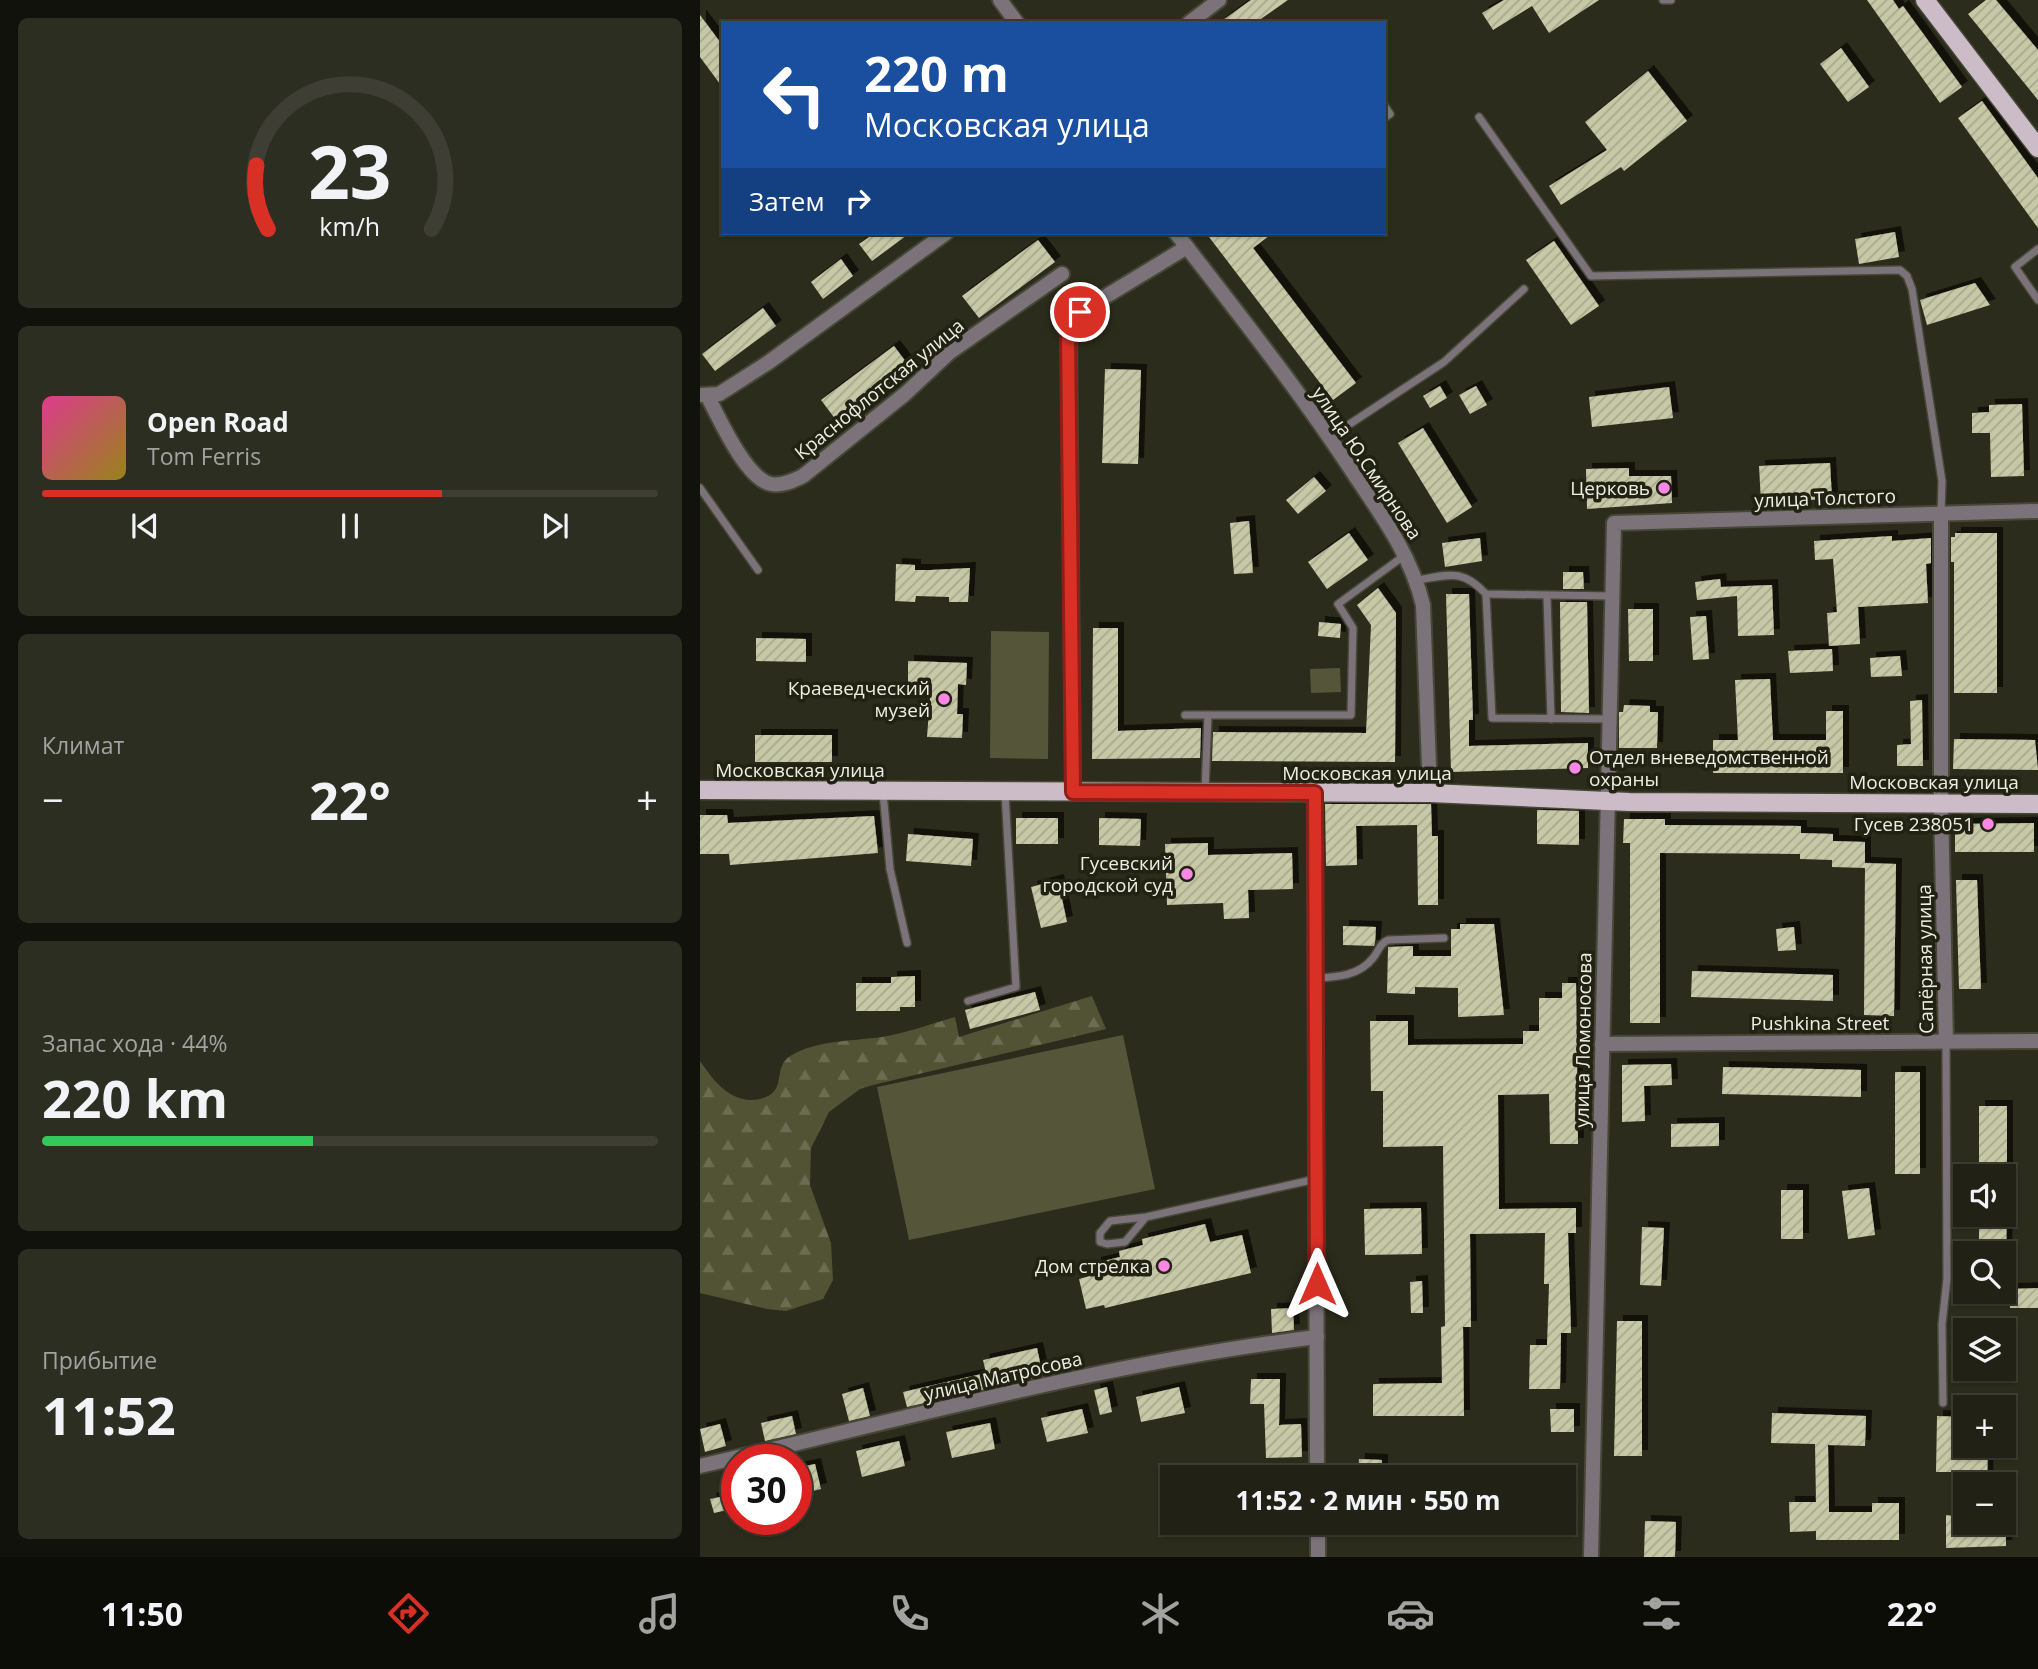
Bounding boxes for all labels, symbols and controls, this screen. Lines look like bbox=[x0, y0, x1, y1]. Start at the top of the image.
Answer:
text: 220 m bbox=[864, 40, 1009, 106]
icon: left bbox=[749, 49, 840, 140]
text: Московская улица bbox=[864, 103, 1150, 146]
text: 23 bbox=[308, 121, 392, 220]
icon: right bbox=[839, 182, 877, 220]
text: Затем bbox=[749, 183, 825, 219]
text: km/h bbox=[320, 209, 380, 243]
pin bbox=[1050, 282, 1110, 342]
icon: arrive bbox=[1061, 293, 1099, 331]
street label: Краснофлотская улица bbox=[789, 312, 969, 466]
street label: улица Ю.Смирнова bbox=[1306, 381, 1428, 545]
text: Open Road bbox=[147, 404, 289, 440]
text: Tom Ferris bbox=[147, 440, 261, 472]
place label: Церковь bbox=[1570, 475, 1650, 501]
marker: Церковь bbox=[1656, 480, 1672, 496]
street label: улица Толстого bbox=[1754, 483, 1896, 513]
icon: previous bbox=[126, 507, 164, 545]
icon: pause bbox=[331, 507, 369, 545]
icon: next bbox=[536, 507, 574, 545]
place label: Краеведческий музей bbox=[788, 675, 930, 723]
marker: Краеведческий музей bbox=[936, 691, 952, 707]
text: Климат bbox=[42, 729, 124, 761]
place label: Отдел вневедомственной охраны bbox=[1589, 744, 1829, 792]
street label: Московская улица bbox=[715, 757, 885, 783]
street label: Московская улица bbox=[1282, 760, 1452, 786]
marker: Отдел вневедомственной охраны bbox=[1567, 760, 1583, 776]
text: 22° bbox=[309, 764, 391, 835]
street label: Московская улица bbox=[1849, 769, 2019, 795]
text: − bbox=[42, 773, 64, 825]
text: + bbox=[636, 773, 658, 825]
place label: Гусев 238051 bbox=[1854, 811, 1974, 837]
marker: Гусев 238051 bbox=[1980, 816, 1996, 832]
place label: Гусевский городской суд bbox=[1043, 850, 1173, 898]
marker: Гусевский городской суд bbox=[1179, 866, 1195, 882]
street label: Сапёрная улица bbox=[1911, 884, 1939, 1034]
street label: улица Ломоносова bbox=[1568, 952, 1598, 1128]
street label: Pushkina Street bbox=[1751, 1010, 1890, 1036]
text: Запас хода · 44% bbox=[42, 1027, 227, 1059]
text: 220 km bbox=[42, 1062, 228, 1133]
map controls bbox=[1953, 1164, 2016, 1535]
button: sound bbox=[1953, 1164, 2016, 1227]
button: search bbox=[1953, 1241, 2016, 1304]
position arrow bbox=[1280, 1247, 1354, 1321]
place label: Дом стрелка bbox=[1035, 1253, 1150, 1279]
marker: Дом стрелка bbox=[1156, 1258, 1172, 1274]
button: layers bbox=[1953, 1318, 2016, 1381]
text: Прибытие bbox=[42, 1344, 157, 1376]
street label: улица Матросова bbox=[921, 1345, 1085, 1407]
text: 11:52 bbox=[42, 1379, 176, 1450]
button: + bbox=[1953, 1395, 2016, 1458]
speed limit sign: 30 bbox=[721, 1444, 812, 1535]
button: − bbox=[1953, 1472, 2016, 1535]
text: 11:52 · 2 мин · 550 m bbox=[1235, 1482, 1501, 1518]
icon: directions bbox=[384, 1589, 433, 1638]
icon: music bbox=[635, 1589, 684, 1638]
icon: phone bbox=[885, 1589, 934, 1638]
icon: climate bbox=[1136, 1589, 1185, 1638]
icon: car bbox=[1386, 1589, 1435, 1638]
icon: filters bbox=[1637, 1589, 1686, 1638]
text: 11:50 bbox=[101, 1592, 183, 1635]
text: 22° bbox=[1887, 1592, 1937, 1635]

